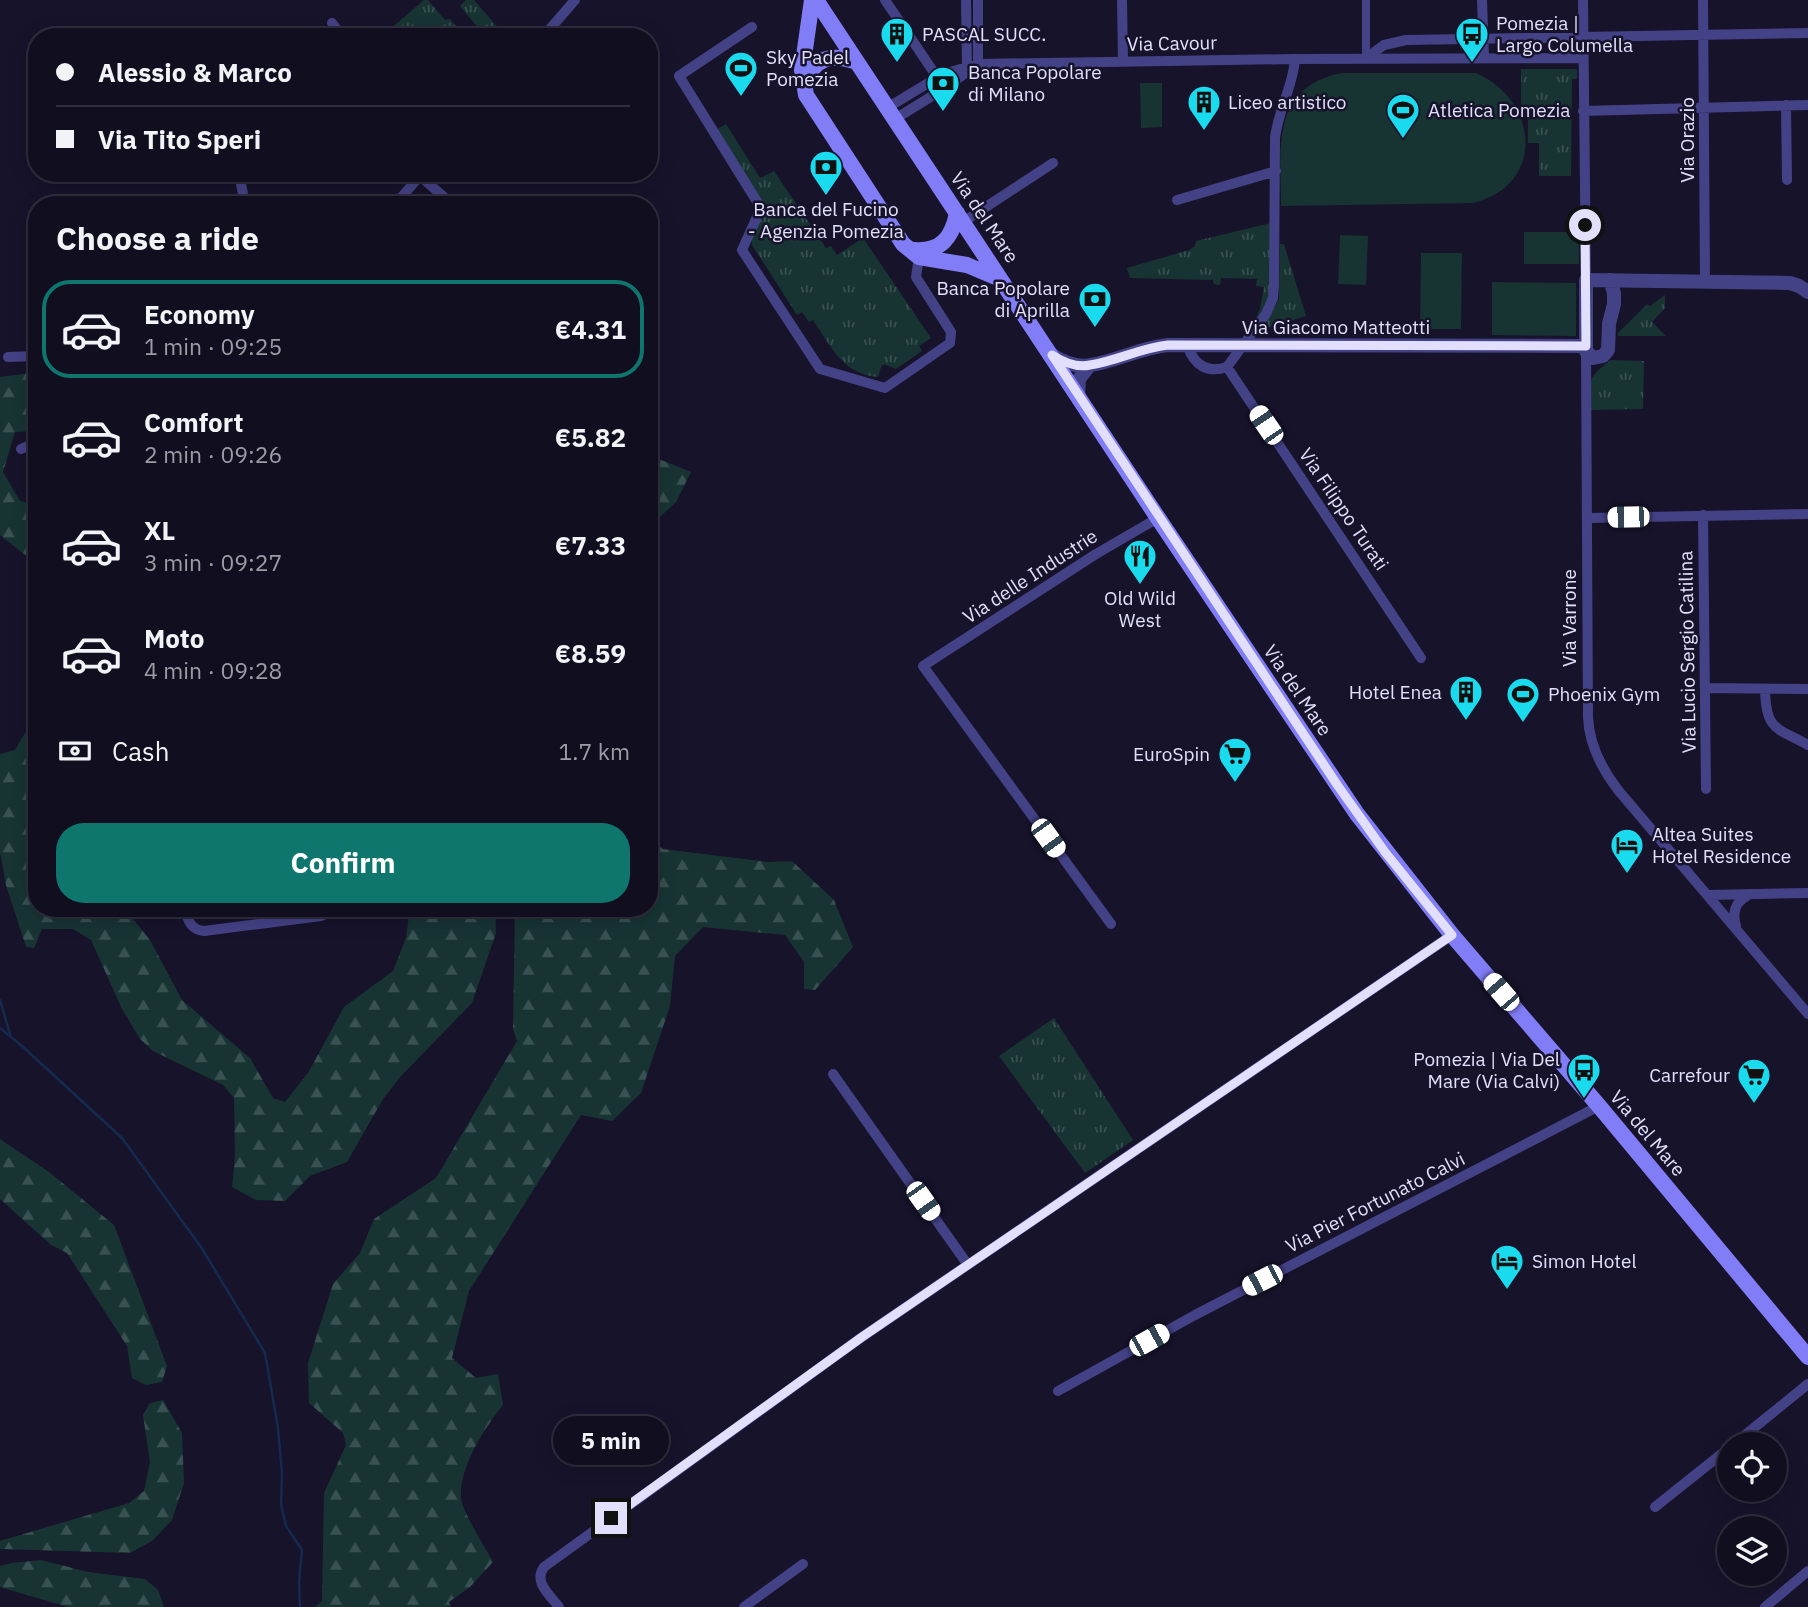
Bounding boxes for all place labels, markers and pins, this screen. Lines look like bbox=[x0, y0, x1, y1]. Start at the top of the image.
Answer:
place label: Pomezia | Largo Columella bbox=[1496, 11, 1633, 57]
building icon: PASCAL SUCC. bbox=[878, 15, 916, 64]
bus stop icon: Pomezia | Largo Columella bbox=[1453, 15, 1491, 64]
place label: PASCAL SUCC. bbox=[922, 22, 1046, 46]
place label: Sky Padel Pomezia bbox=[766, 45, 849, 91]
sports icon: Sky Padel Pomezia bbox=[722, 49, 760, 98]
place label: Banca Popolare di Milano bbox=[968, 60, 1102, 106]
bank icon: Banca Popolare di Milano bbox=[924, 64, 962, 113]
building icon: Liceo artistico bbox=[1185, 83, 1223, 132]
place label: Liceo artistico bbox=[1228, 90, 1347, 114]
sports icon: Atletica Pomezia bbox=[1384, 91, 1422, 140]
place label: Atletica Pomezia bbox=[1428, 98, 1570, 122]
bank icon: Banca del Fucino - Agenzia Pomezia bbox=[807, 148, 845, 197]
place label: Banca del Fucino - Agenzia Pomezia bbox=[748, 197, 904, 243]
place label: Banca Popolare di Aprilla bbox=[936, 276, 1070, 322]
bank icon: Banca Popolare di Aprilla bbox=[1076, 280, 1114, 329]
restaurant icon: Old Wild West bbox=[1121, 537, 1159, 586]
place label: Old Wild West bbox=[1104, 586, 1176, 632]
building icon: Hotel Enea bbox=[1447, 673, 1485, 722]
sports icon: Phoenix Gym bbox=[1504, 675, 1542, 724]
place label: Hotel Enea bbox=[1349, 680, 1442, 704]
place label: Phoenix Gym bbox=[1548, 682, 1660, 706]
supermarket icon: EuroSpin bbox=[1216, 735, 1254, 784]
place label: EuroSpin bbox=[1133, 742, 1210, 766]
place label: Altea Suites Hotel Residence bbox=[1652, 822, 1791, 868]
hotel icon: Altea Suites Hotel Residence bbox=[1608, 826, 1646, 875]
place label: Pomezia | Via Del Mare (Via Calvi) bbox=[1413, 1047, 1560, 1093]
bus stop icon: Pomezia | Via Del Mare (Via Calvi) bbox=[1565, 1051, 1603, 1100]
supermarket icon: Carrefour bbox=[1735, 1056, 1773, 1105]
place label: Carrefour bbox=[1649, 1063, 1730, 1087]
hotel icon: Simon Hotel bbox=[1488, 1242, 1526, 1291]
place label: Simon Hotel bbox=[1532, 1249, 1637, 1273]

